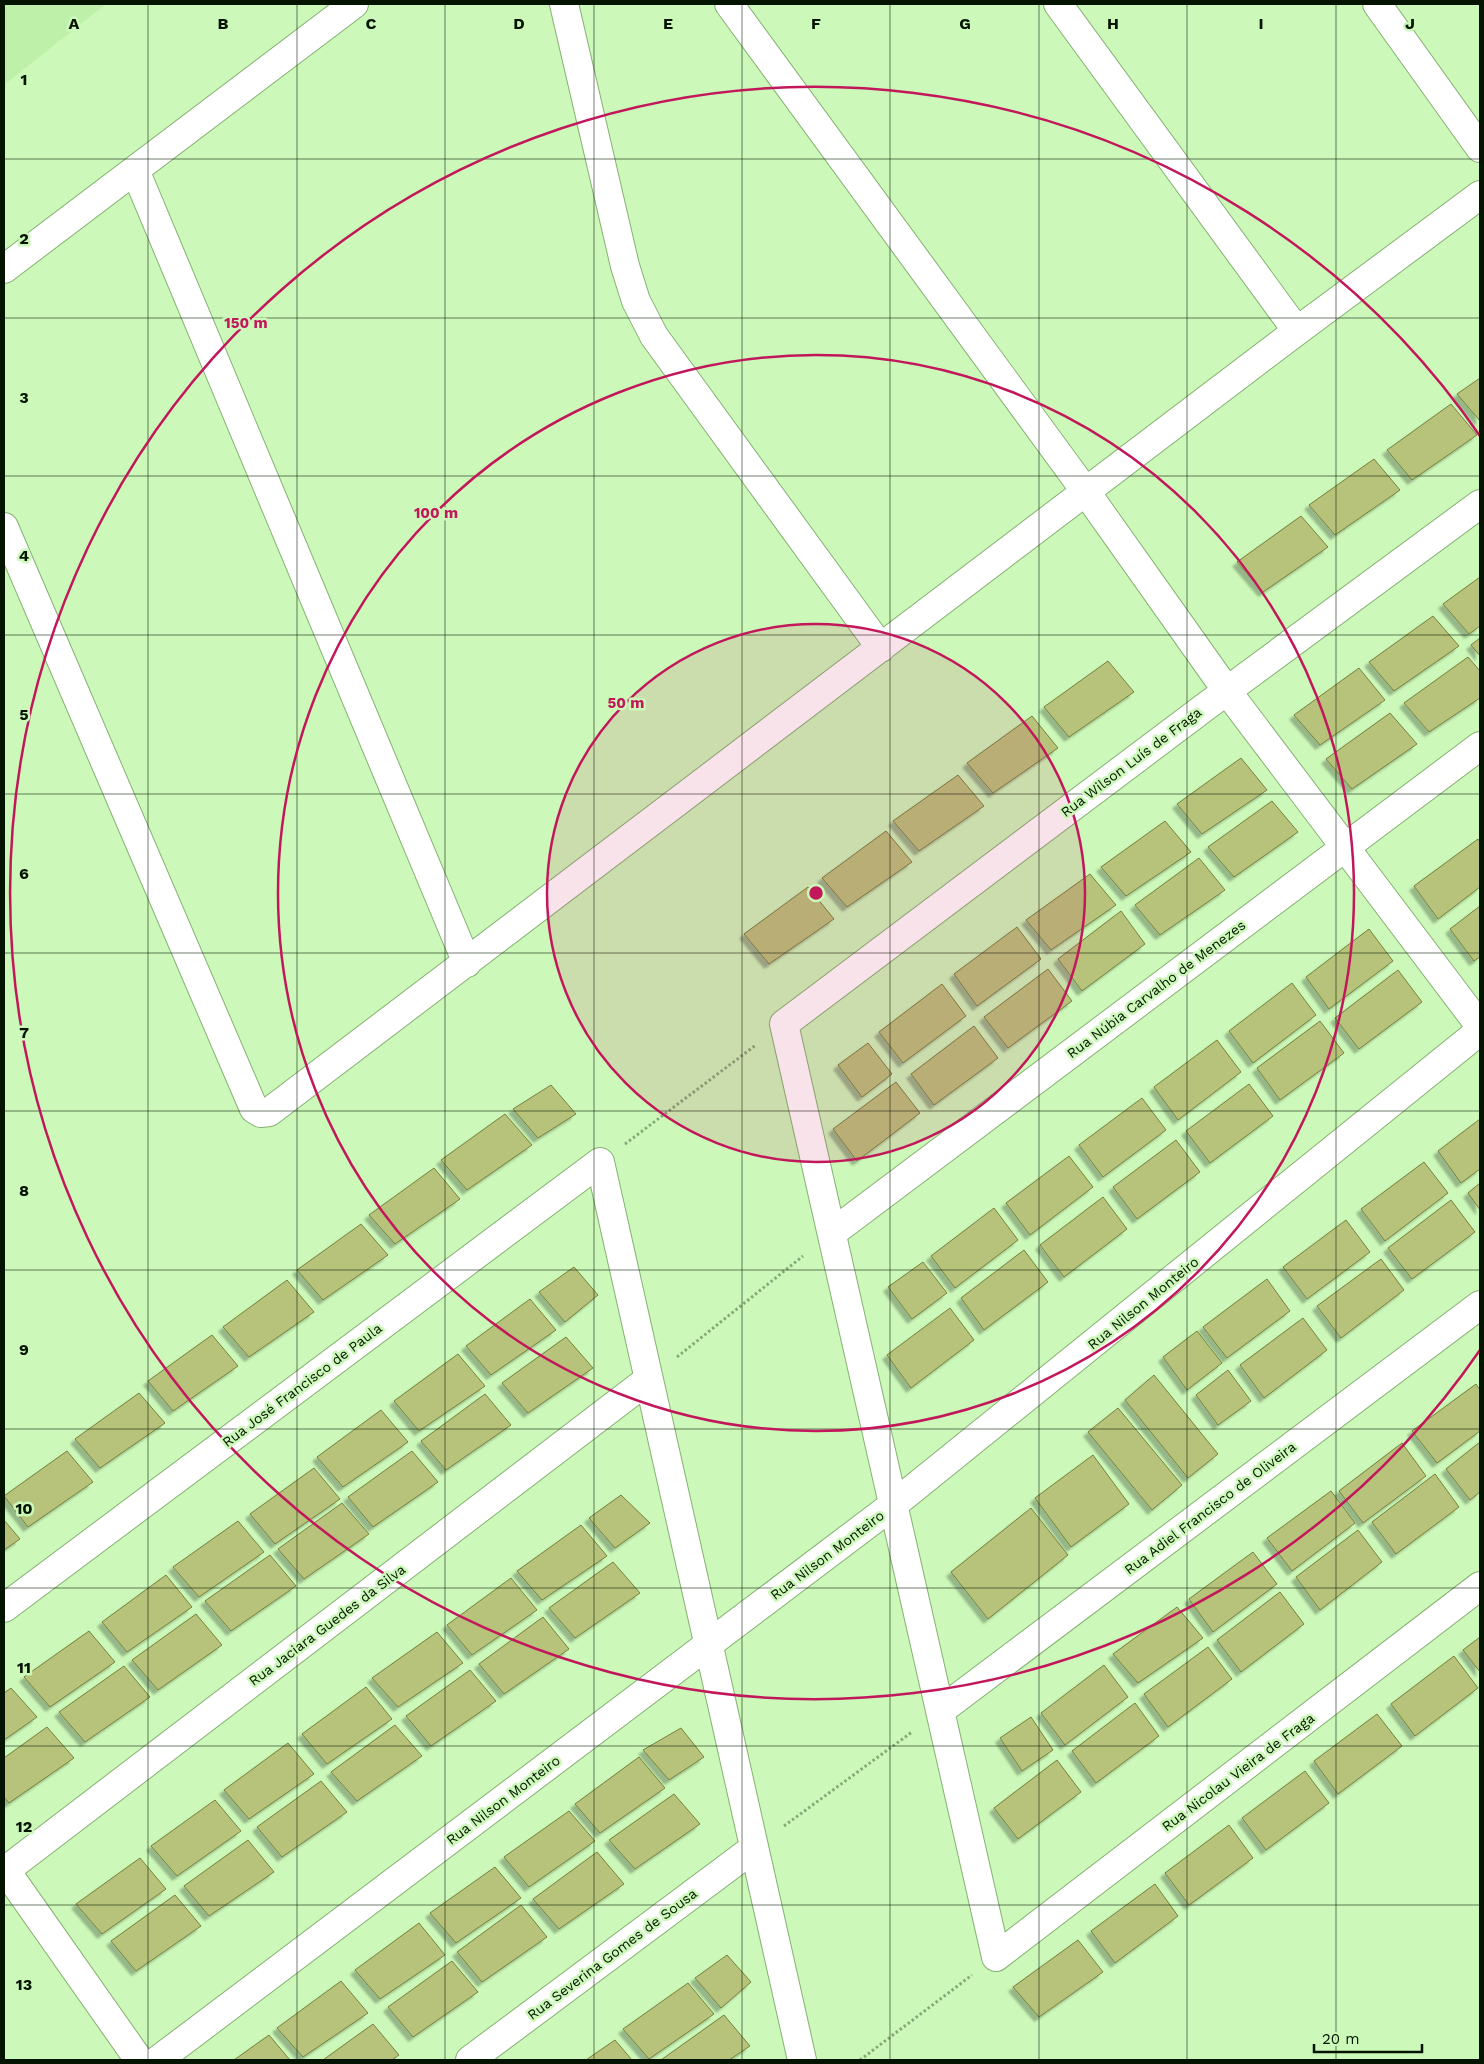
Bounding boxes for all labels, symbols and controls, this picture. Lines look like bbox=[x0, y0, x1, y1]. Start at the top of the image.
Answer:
text: A bbox=[69, 14, 80, 33]
text: B bbox=[218, 14, 229, 33]
text: C bbox=[366, 14, 377, 33]
text: D bbox=[513, 14, 525, 33]
text: E bbox=[663, 14, 673, 33]
text: F bbox=[811, 14, 821, 33]
text: G bbox=[959, 14, 971, 33]
text: H bbox=[1107, 14, 1119, 33]
text: I bbox=[1258, 14, 1264, 33]
text: J bbox=[1405, 14, 1415, 33]
text: 1 bbox=[21, 70, 27, 89]
text: 2 bbox=[19, 229, 29, 248]
text: 150 m bbox=[224, 314, 268, 332]
text: 3 bbox=[19, 388, 29, 407]
text: 100 m bbox=[414, 504, 458, 522]
text: 4 bbox=[19, 546, 29, 565]
text: 50 m bbox=[608, 694, 644, 712]
street label: Rua Wilson Luís de Fraga bbox=[1058, 704, 1204, 820]
text: 5 bbox=[19, 705, 29, 724]
text: 6 bbox=[19, 864, 29, 883]
centre of rings bbox=[807, 884, 825, 902]
street label: Rua Núbia Carvalho de Menezes bbox=[1064, 917, 1248, 1061]
text: 7 bbox=[19, 1023, 29, 1042]
text: 8 bbox=[19, 1181, 29, 1200]
street label: Rua Nilson Monteiro bbox=[1084, 1253, 1202, 1353]
street label: Rua José Francisco de Paula bbox=[219, 1320, 385, 1450]
text: 9 bbox=[19, 1340, 29, 1359]
street label: Rua Adiel Francisco de Oliveira bbox=[1121, 1438, 1299, 1578]
text: 10 bbox=[15, 1499, 33, 1518]
street label: Rua Nilson Monteiro bbox=[767, 1507, 887, 1603]
street label: Rua Jaciara Guedes da Silva bbox=[246, 1561, 408, 1689]
text: 11 bbox=[17, 1658, 31, 1677]
street label: Rua Nicolau Vieira de Fraga bbox=[1159, 1709, 1317, 1834]
street label: Rua Nilson Monteiro bbox=[443, 1752, 563, 1848]
text: 12 bbox=[16, 1817, 32, 1836]
street label: Rua Severina Gomes de Sousa bbox=[524, 1885, 700, 2023]
text: 13 bbox=[16, 1975, 32, 1994]
scale bar bbox=[1314, 2022, 1422, 2054]
text: 20 m bbox=[1322, 2030, 1360, 2048]

